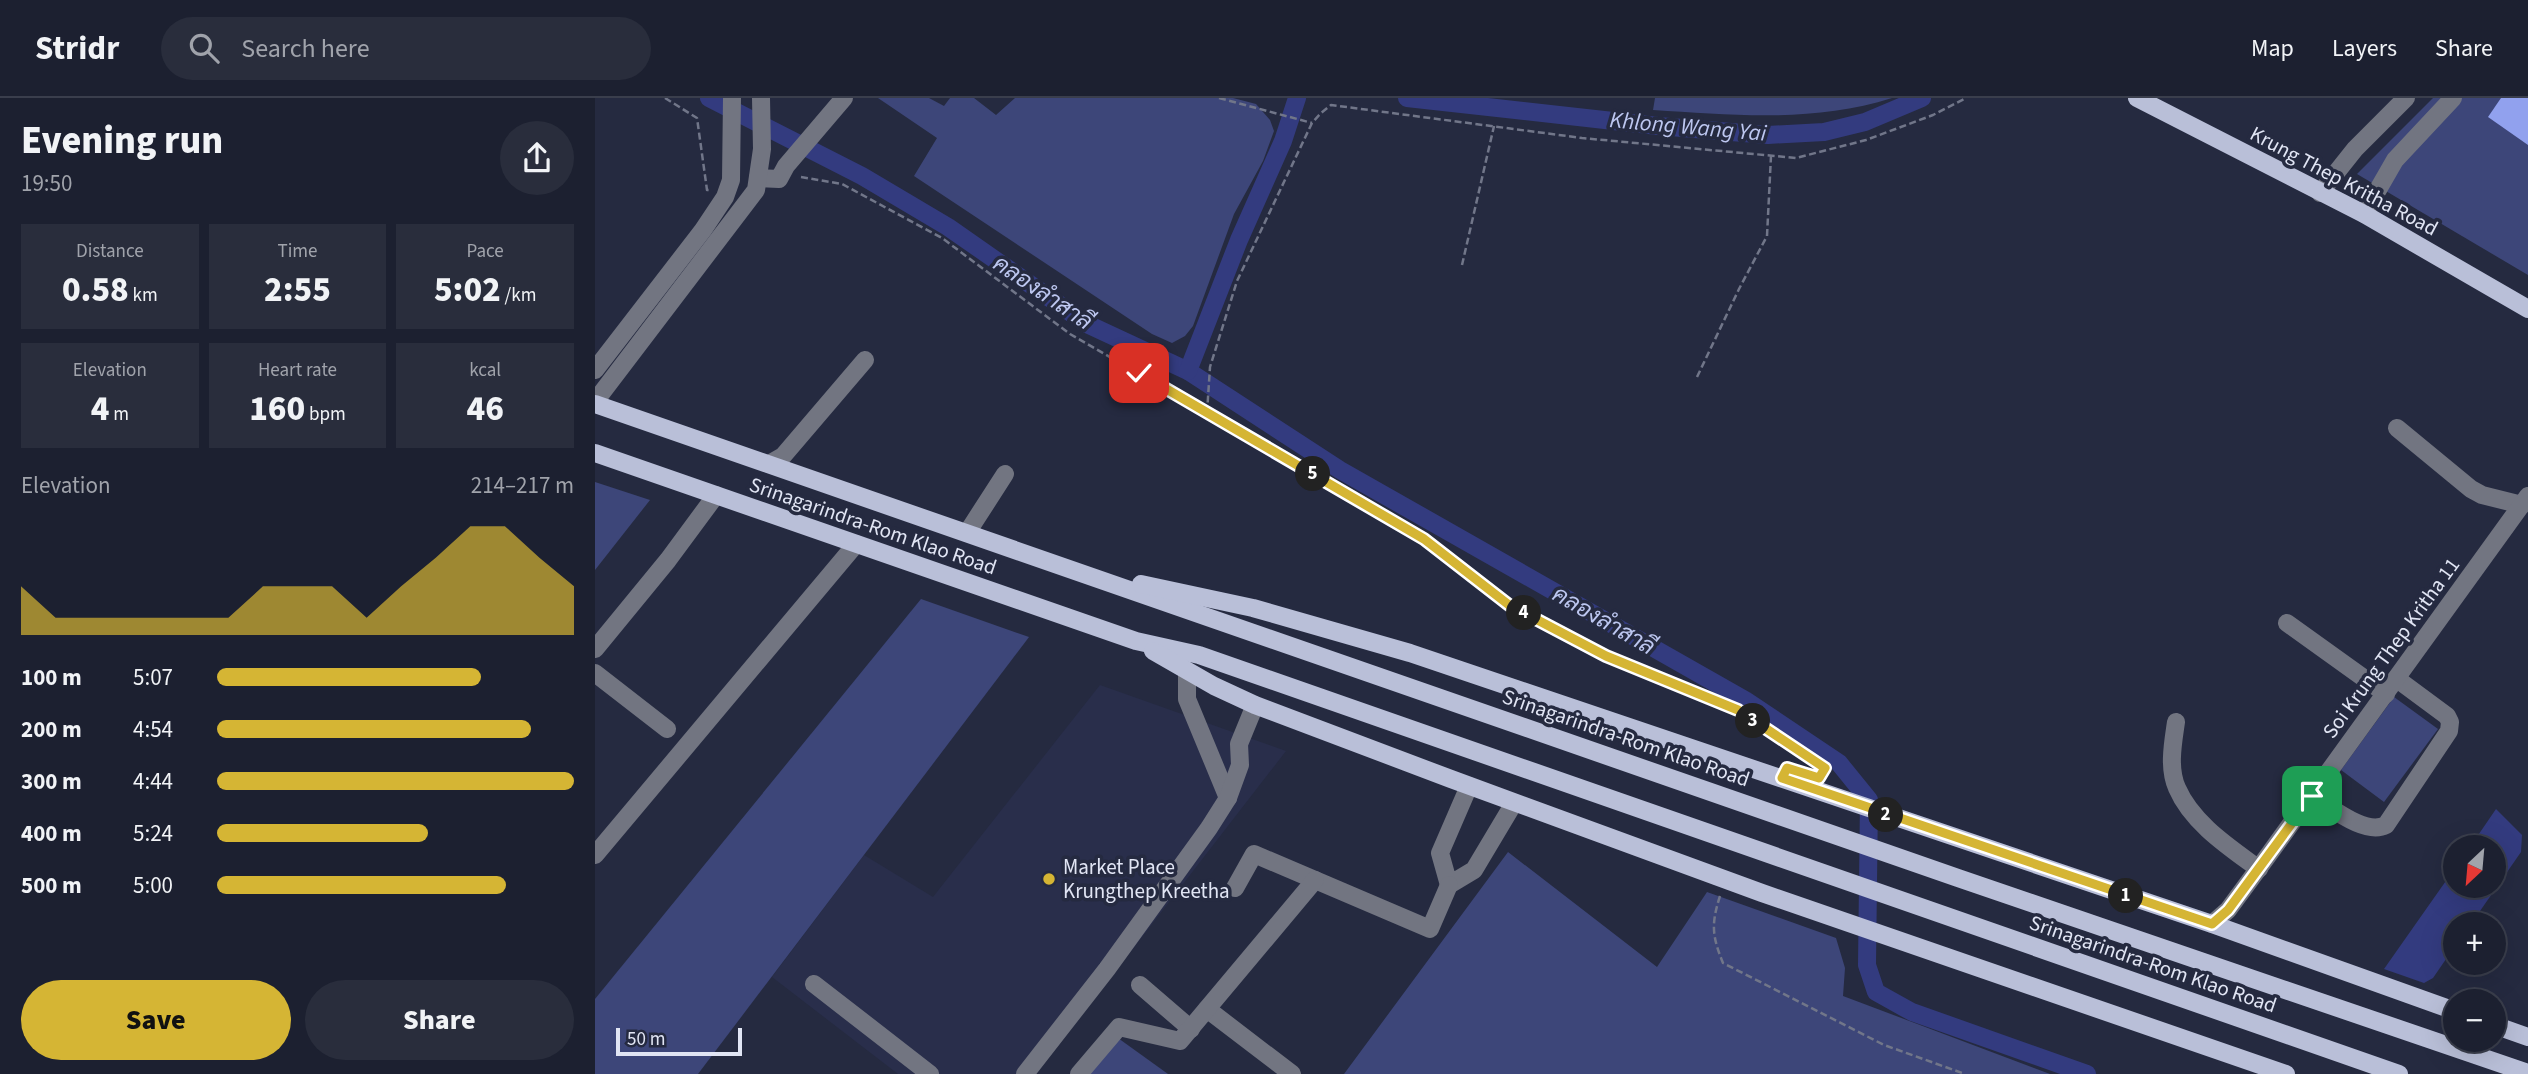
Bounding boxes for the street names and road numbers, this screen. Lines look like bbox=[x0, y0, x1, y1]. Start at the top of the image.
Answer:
street label: Krung Thep Kritha Road bbox=[2245, 119, 2443, 243]
street label: Srinagarindra-Rom Klao Road bbox=[745, 470, 1001, 582]
street label: Soi Krung Thep Kritha 11 bbox=[2315, 551, 2467, 745]
street label: Srinagarindra-Rom Klao Road bbox=[1498, 682, 1754, 794]
street label: Srinagarindra-Rom Klao Road bbox=[2025, 908, 2281, 1020]

